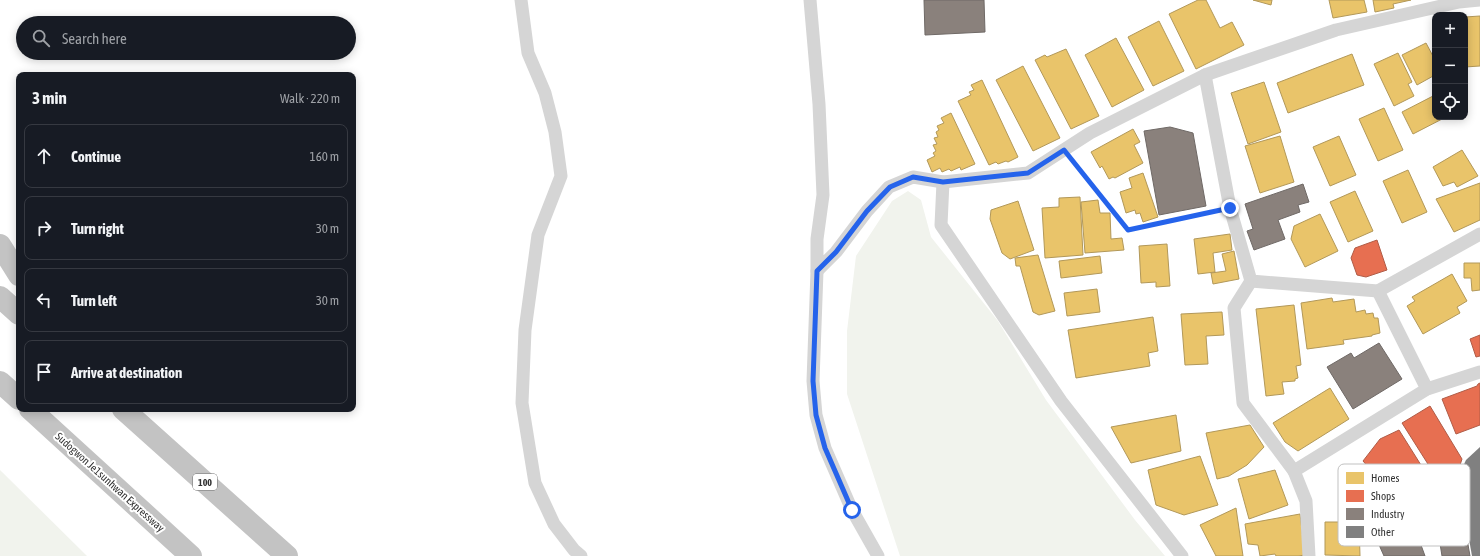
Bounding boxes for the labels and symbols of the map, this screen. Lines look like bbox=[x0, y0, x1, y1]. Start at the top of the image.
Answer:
route end bbox=[1221, 199, 1239, 217]
street label: Sudogwon Je1sunhwan Expressway bbox=[53, 430, 167, 534]
legend bbox=[1338, 464, 1470, 546]
text: Homes bbox=[1371, 472, 1399, 484]
road number: 100 bbox=[193, 474, 217, 490]
text: Shops bbox=[1371, 490, 1395, 502]
route start bbox=[843, 501, 861, 519]
text: Industry bbox=[1371, 508, 1405, 520]
text: Other bbox=[1371, 526, 1395, 538]

